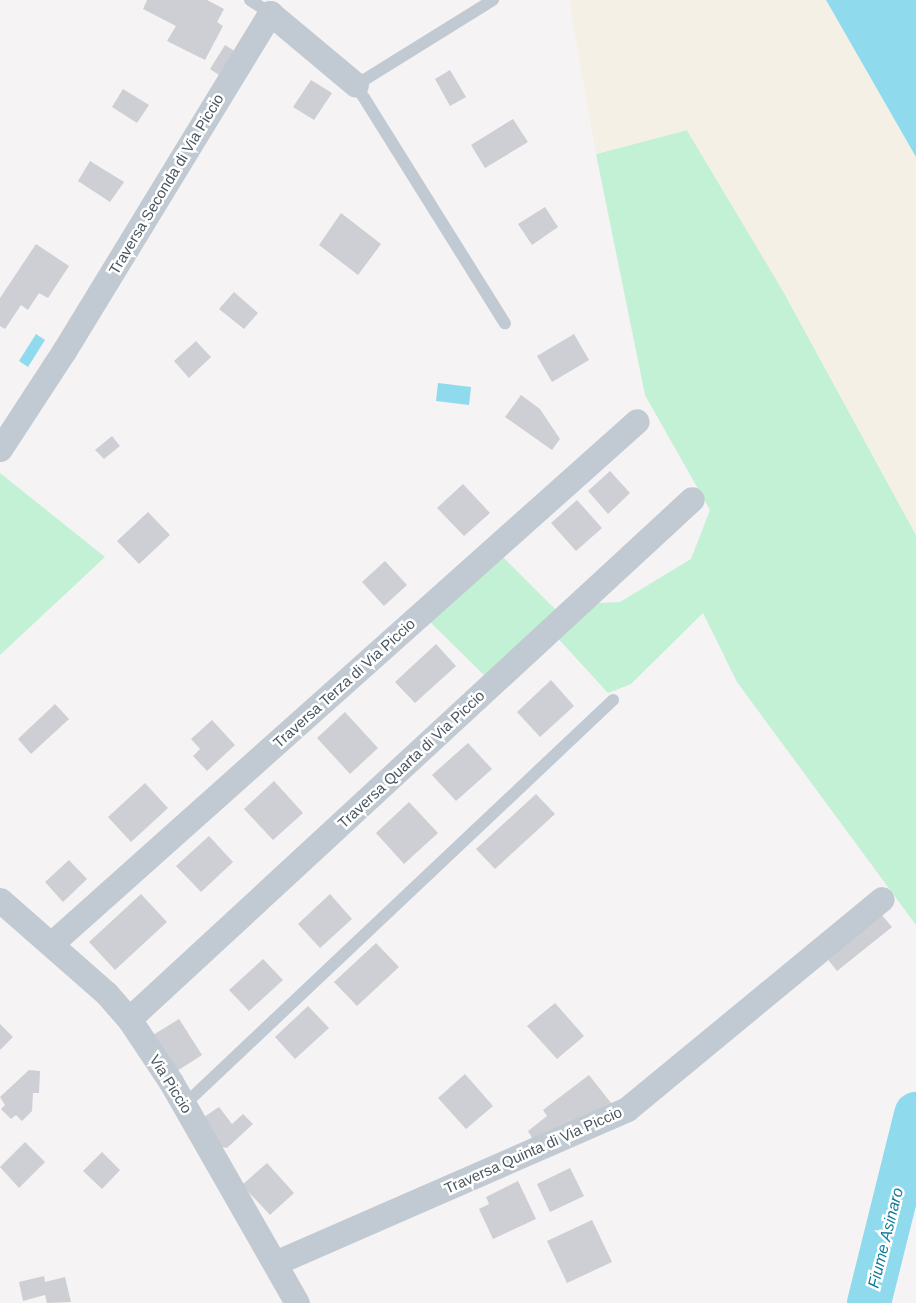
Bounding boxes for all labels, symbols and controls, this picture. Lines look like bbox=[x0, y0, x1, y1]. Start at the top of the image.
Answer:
street label: Traversa Seconda di Via Piccio bbox=[105, 90, 227, 278]
street label: Traversa Terza di Via Piccio bbox=[269, 614, 419, 752]
street label: Traversa Quarta di Via Piccio bbox=[334, 686, 488, 832]
street label: Via Piccio bbox=[146, 1051, 196, 1117]
street label: Traversa Quinta di Via Piccio bbox=[441, 1103, 625, 1197]
water label: Fiume Asinaro bbox=[864, 1186, 908, 1290]

